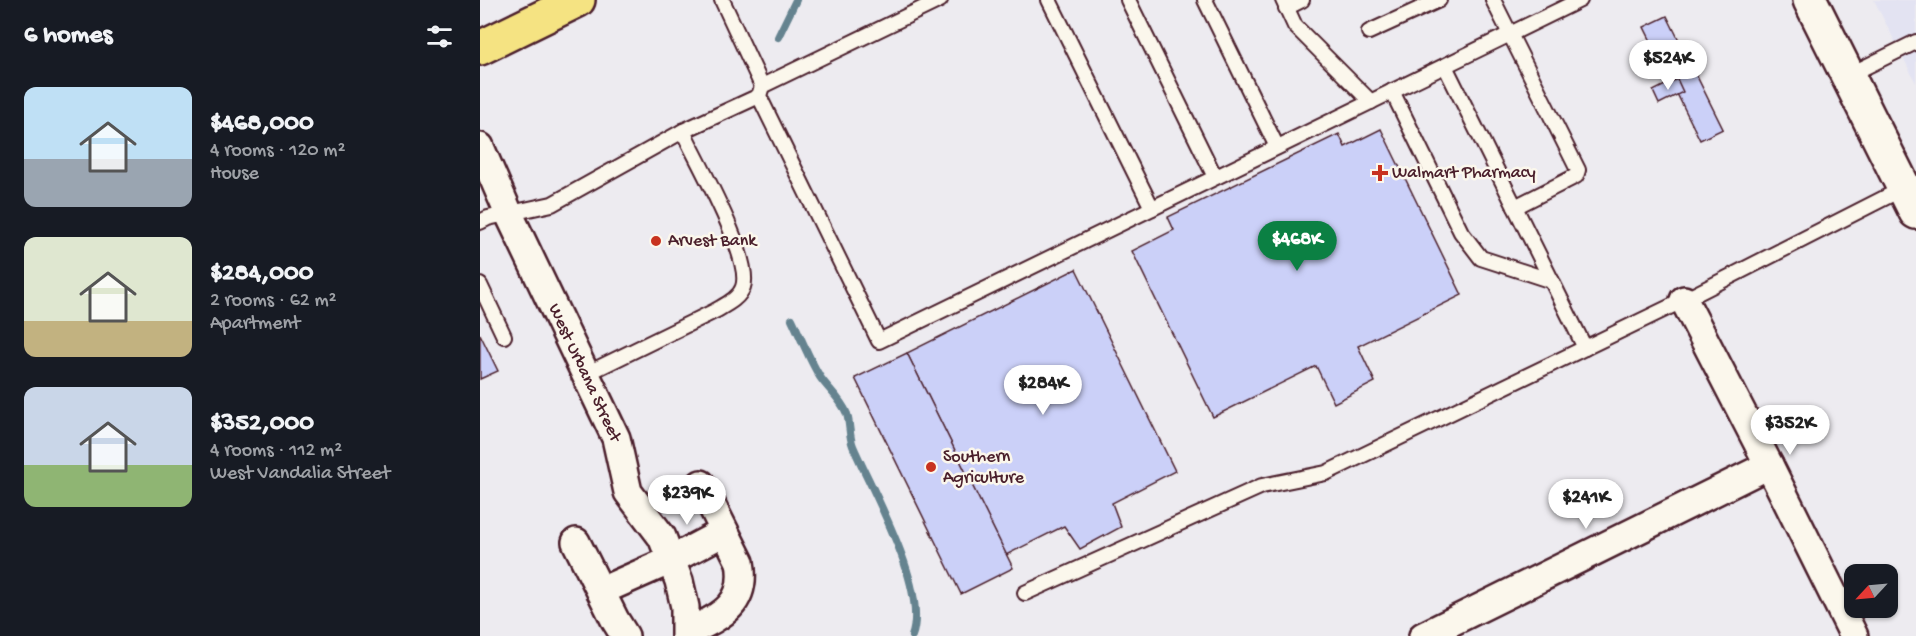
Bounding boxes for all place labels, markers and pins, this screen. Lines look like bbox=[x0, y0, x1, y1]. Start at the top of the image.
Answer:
pin: $524K bbox=[1626, 40, 1710, 91]
place label: Walmart Pharmacy bbox=[1392, 163, 1536, 184]
marker: Walmart Pharmacy bbox=[1373, 166, 1387, 180]
pin: $468K bbox=[1255, 221, 1339, 272]
place label: Arvest Bank bbox=[668, 231, 758, 252]
marker: Arvest Bank bbox=[649, 234, 663, 248]
pin: $284K bbox=[1001, 365, 1085, 416]
pin: $352K bbox=[1748, 405, 1832, 456]
place label: Southern Agriculture bbox=[943, 447, 1025, 489]
marker: Southern Agriculture bbox=[924, 460, 938, 474]
pin: $239K bbox=[645, 475, 729, 526]
pin: $241K bbox=[1544, 479, 1628, 530]

